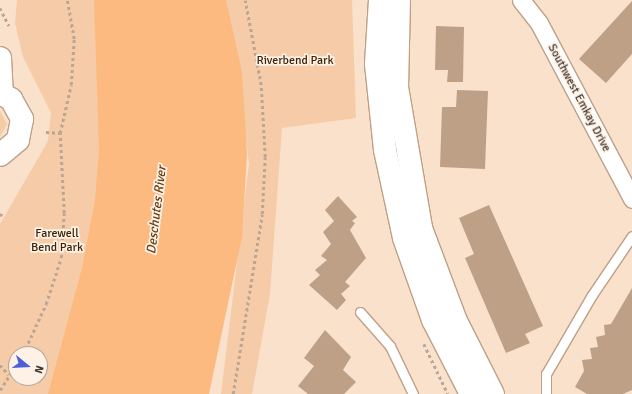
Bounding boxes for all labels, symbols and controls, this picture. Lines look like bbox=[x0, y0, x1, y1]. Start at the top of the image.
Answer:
street label: Southwest Emkay Drive bbox=[544, 42, 614, 154]
park label: Riverbend Park bbox=[256, 54, 334, 68]
water label: Deschutes River bbox=[144, 165, 170, 255]
park label: Farewell Bend Park bbox=[31, 227, 83, 255]
north arrow bbox=[8, 346, 48, 386]
text: N bbox=[32, 364, 46, 375]

